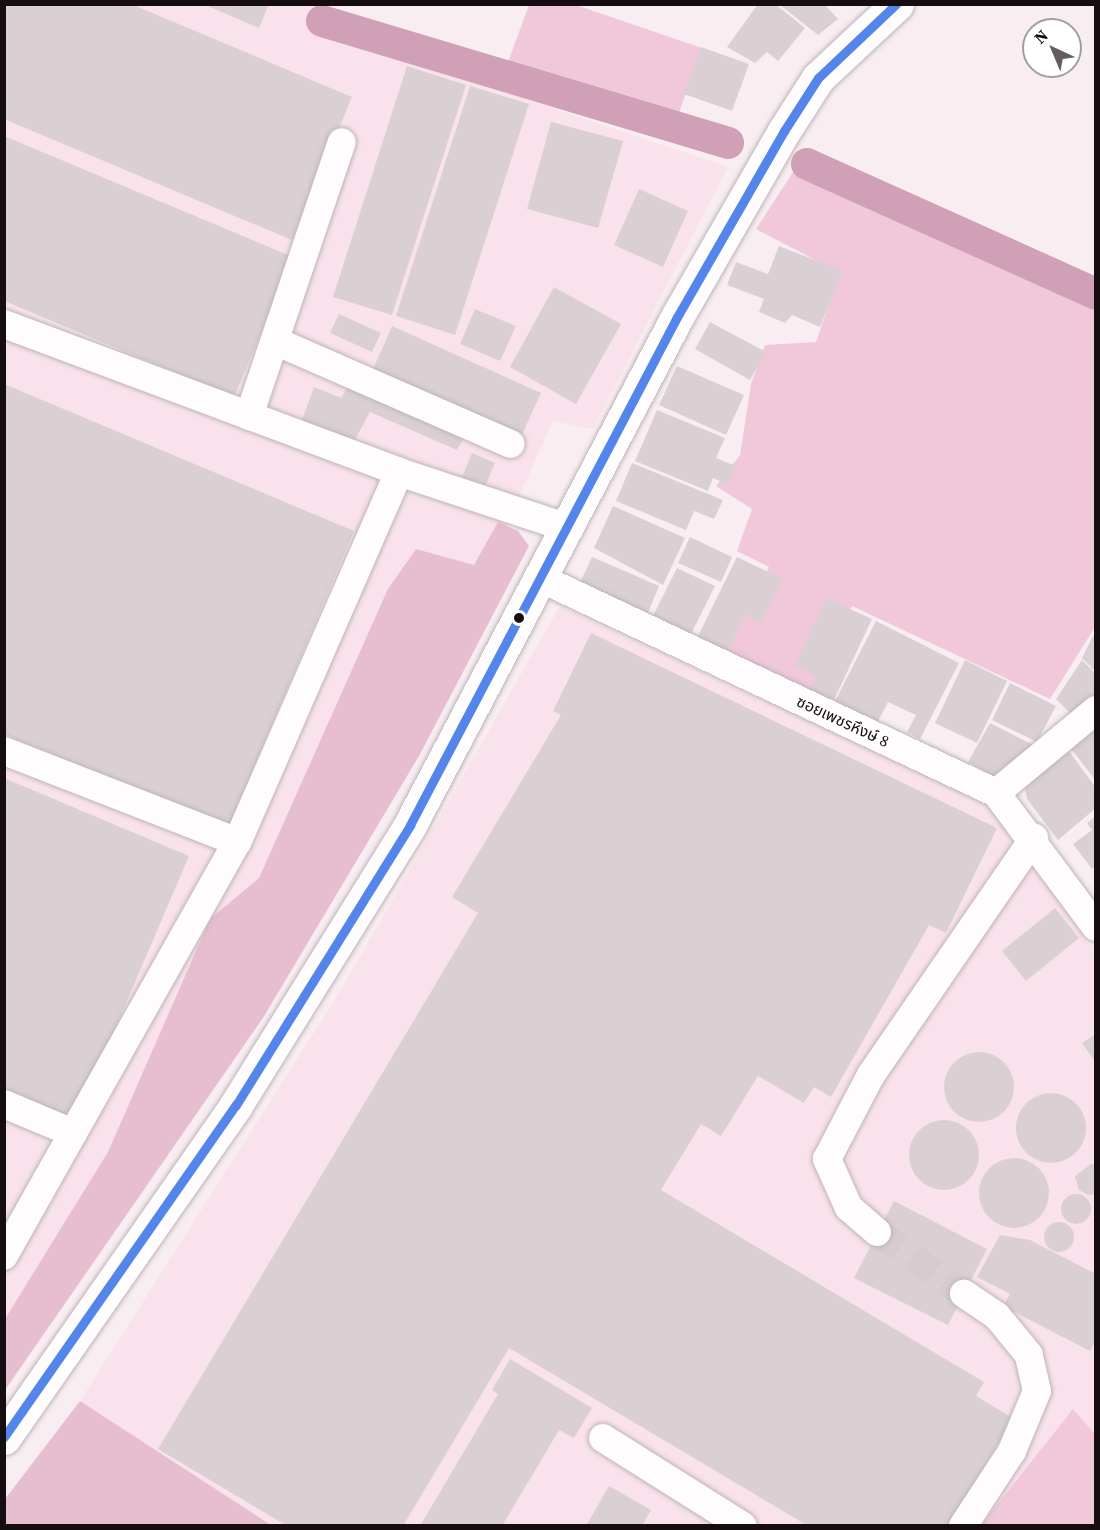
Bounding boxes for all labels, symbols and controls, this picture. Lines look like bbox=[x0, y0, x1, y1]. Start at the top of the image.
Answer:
north arrow bbox=[1022, 18, 1082, 78]
text: N bbox=[1029, 25, 1053, 48]
unlabelled marker bbox=[513, 612, 525, 624]
street label: ซอยเพชรหึงษ์ 8 bbox=[794, 691, 892, 751]

